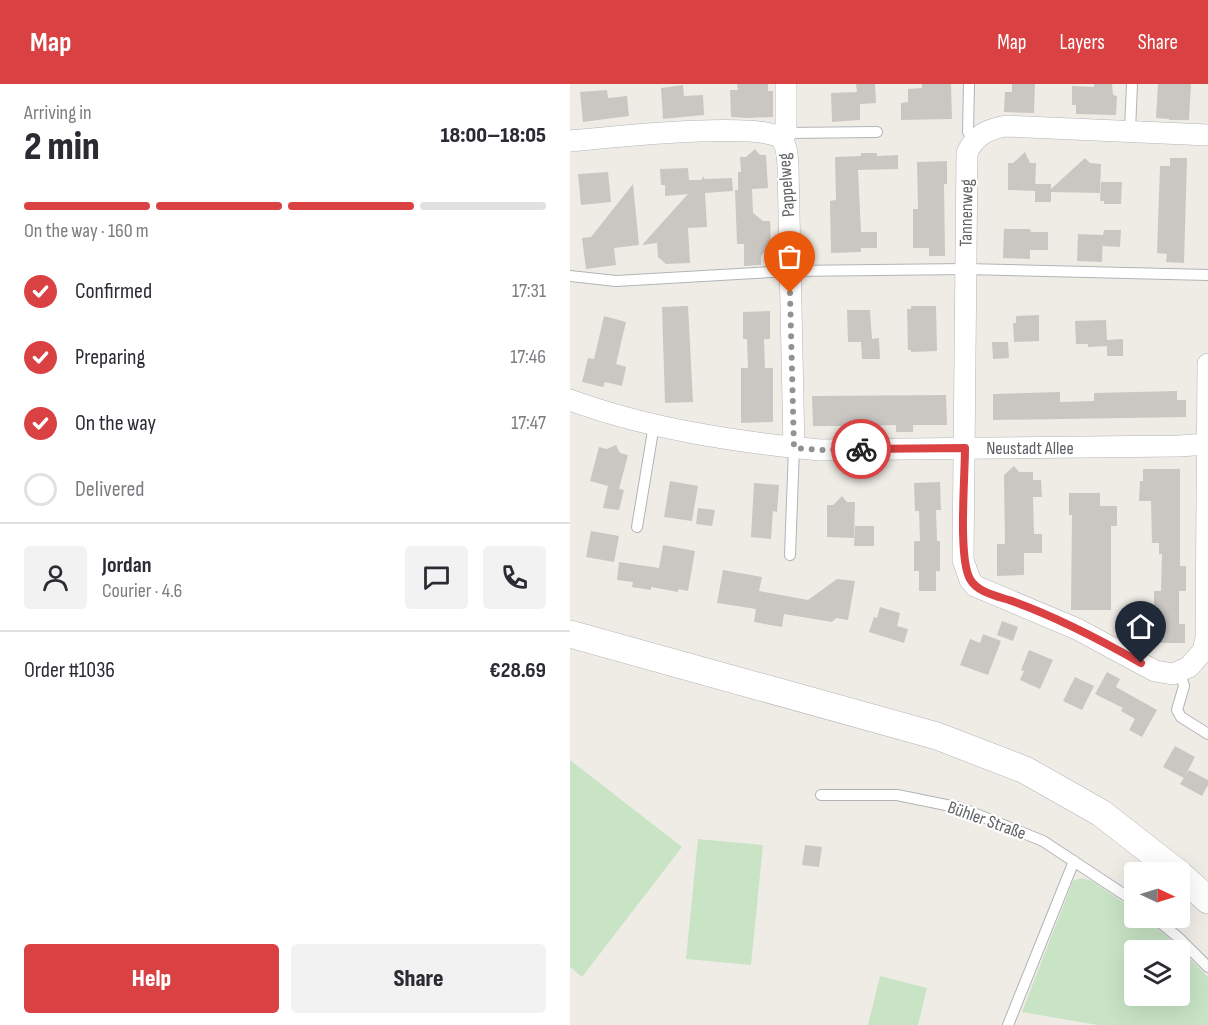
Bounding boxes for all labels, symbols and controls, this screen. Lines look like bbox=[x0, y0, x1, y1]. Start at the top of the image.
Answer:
text: Map bbox=[30, 26, 71, 59]
text: Map bbox=[997, 30, 1026, 55]
text: Layers bbox=[1059, 30, 1105, 55]
text: Share bbox=[1138, 30, 1178, 55]
text: Arriving in bbox=[24, 101, 92, 125]
text: 18:00–18:05 bbox=[441, 122, 546, 149]
text: 2 min bbox=[24, 124, 100, 171]
street label: Pappelweg bbox=[774, 152, 799, 218]
street label: Tannenweg bbox=[955, 179, 978, 247]
text: On the way · 160 m bbox=[24, 219, 149, 243]
pin bbox=[764, 231, 815, 293]
icon: bag bbox=[773, 240, 806, 273]
icon: check bbox=[24, 275, 57, 308]
text: Confirmed bbox=[75, 278, 152, 305]
text: 17:31 bbox=[512, 279, 546, 303]
icon: check bbox=[24, 341, 57, 374]
text: Preparing bbox=[75, 344, 145, 371]
text: 17:46 bbox=[510, 345, 546, 369]
icon: check bbox=[24, 407, 57, 440]
text: On the way bbox=[75, 410, 156, 437]
text: 17:47 bbox=[511, 411, 546, 435]
courier bbox=[831, 419, 891, 479]
icon: bike bbox=[845, 433, 878, 466]
street label: Neustadt Allee bbox=[986, 438, 1074, 459]
text: Delivered bbox=[75, 476, 144, 503]
button: person bbox=[24, 546, 87, 609]
button: chat bbox=[405, 546, 468, 609]
button: phone bbox=[483, 546, 546, 609]
text: Jordan bbox=[102, 552, 151, 579]
text: Courier · 4.6 bbox=[102, 579, 182, 603]
pin bbox=[1115, 601, 1166, 663]
icon: home bbox=[1124, 610, 1157, 643]
text: Order #1036 bbox=[24, 657, 115, 684]
text: €28.69 bbox=[489, 657, 546, 684]
street label: Bühler Straße bbox=[945, 797, 1029, 844]
north arrow bbox=[1124, 862, 1190, 928]
map controls bbox=[1124, 862, 1190, 1006]
button: layers bbox=[1124, 940, 1190, 1006]
button: Help bbox=[24, 944, 279, 1013]
button: Share bbox=[291, 944, 546, 1013]

